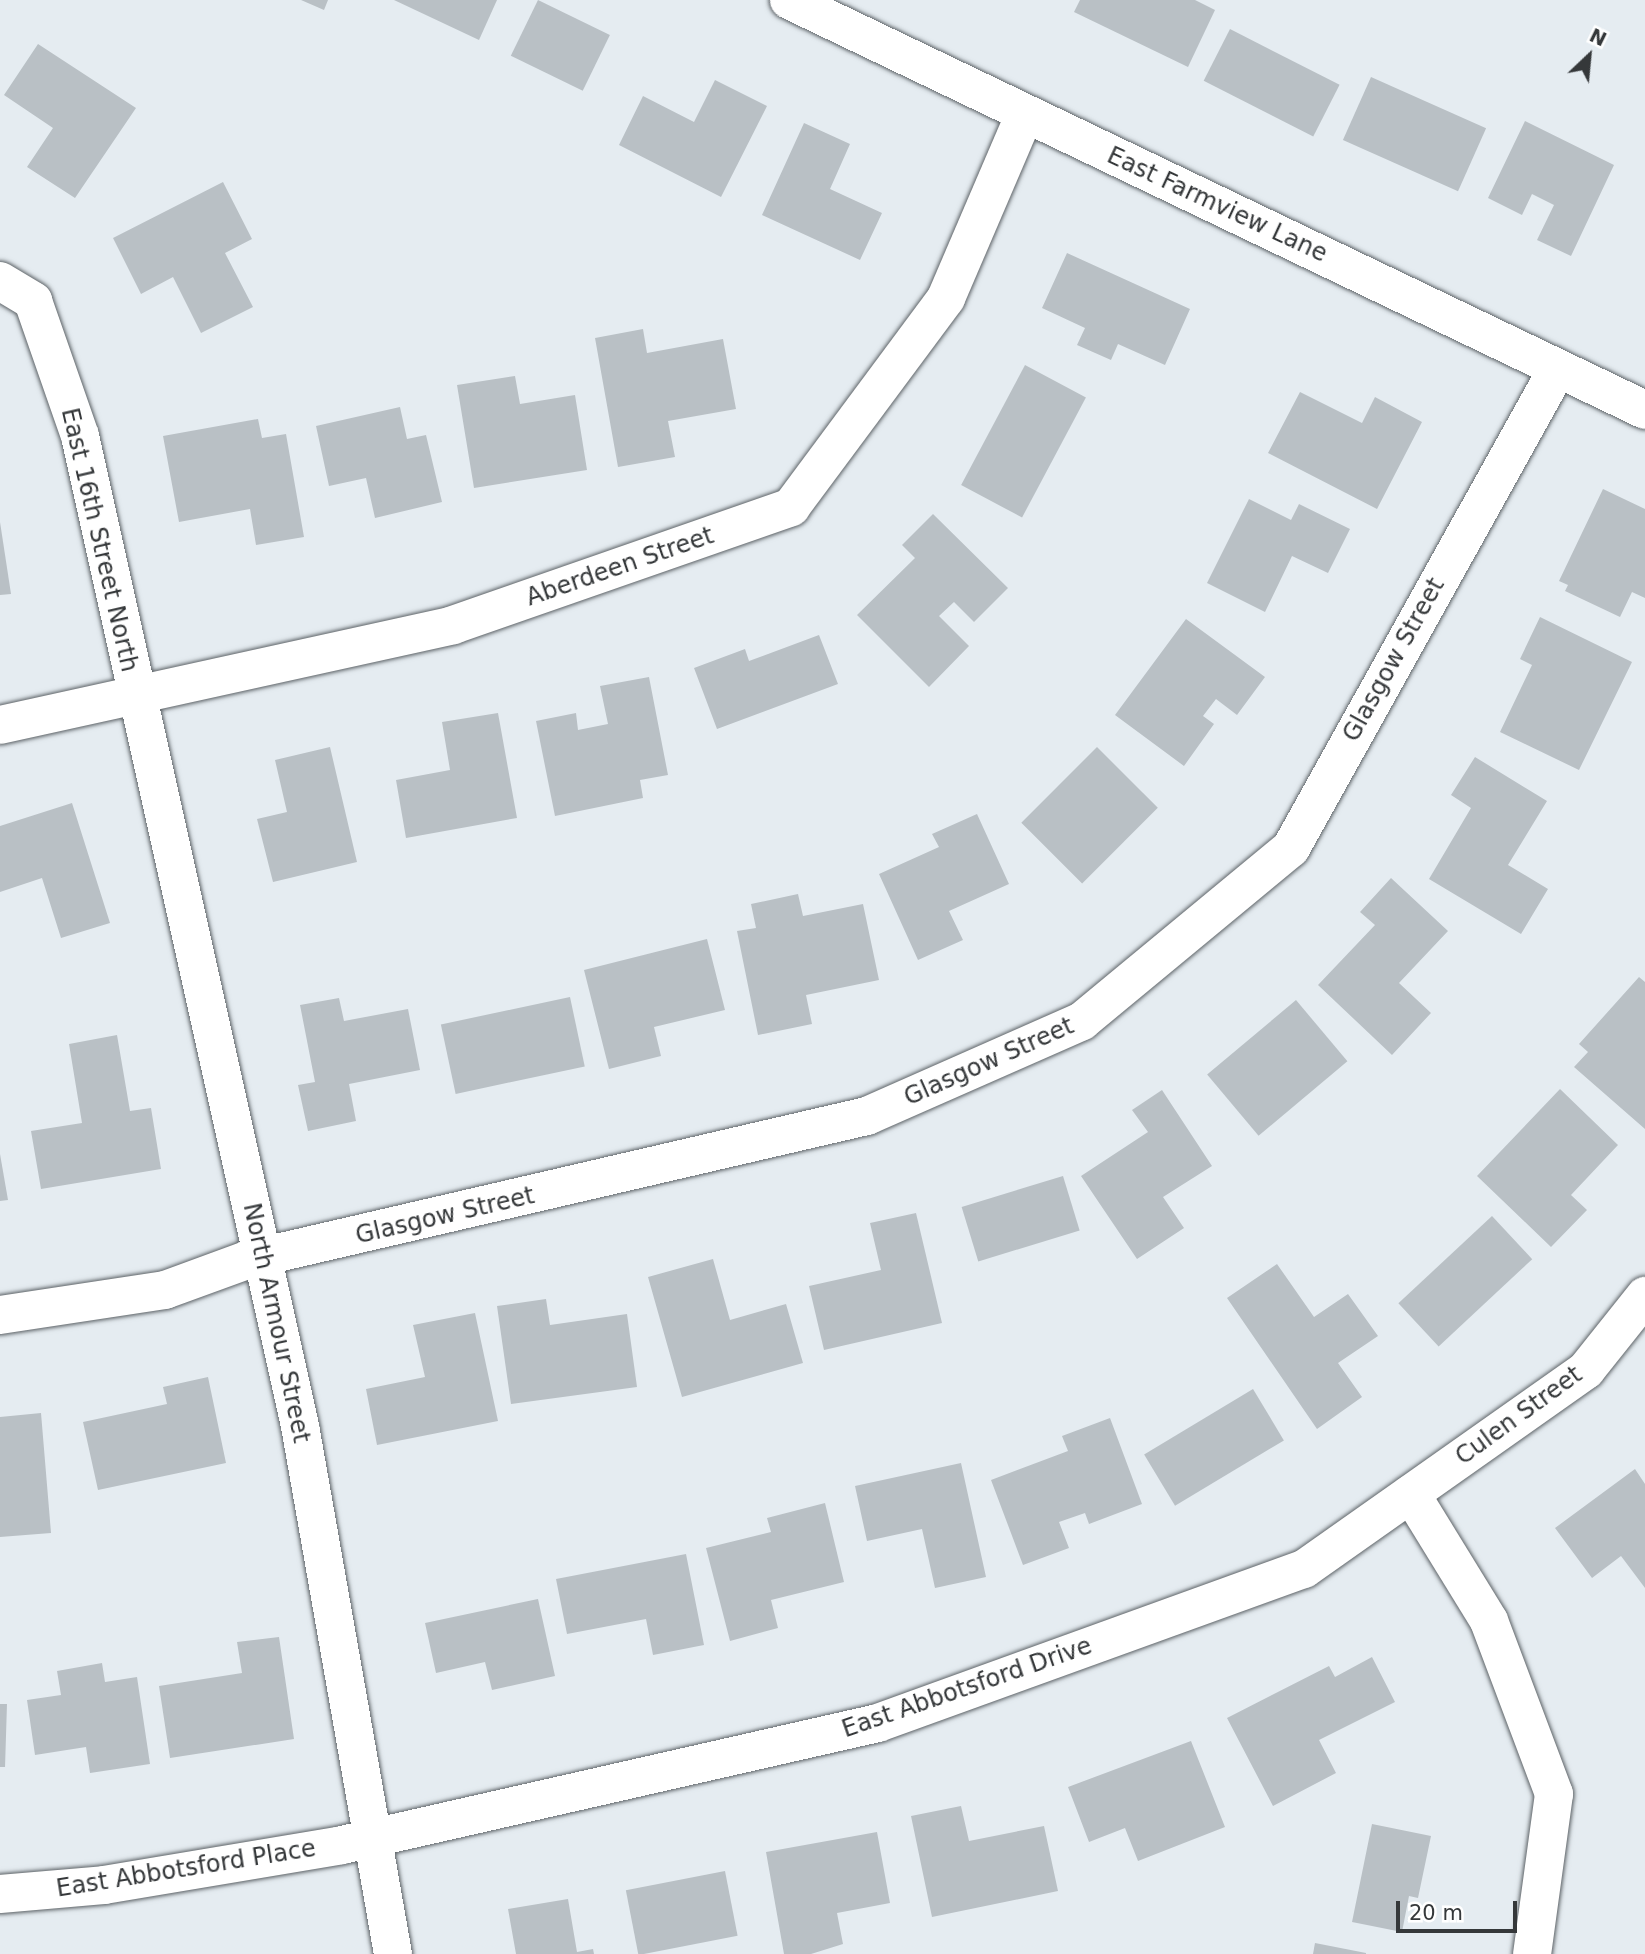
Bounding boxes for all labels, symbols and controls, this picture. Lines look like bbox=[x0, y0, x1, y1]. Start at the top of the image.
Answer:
north arrow bbox=[1554, 21, 1624, 91]
text: N bbox=[1586, 24, 1610, 50]
street label: East Farmview Lane bbox=[1102, 141, 1332, 269]
street label: East 16th Street North bbox=[55, 405, 143, 675]
street label: Aberdeen Street bbox=[522, 521, 718, 613]
street label: Glasgow Street bbox=[1337, 573, 1451, 747]
street label: Glasgow Street bbox=[900, 1012, 1078, 1112]
street label: Glasgow Street bbox=[353, 1181, 537, 1251]
street label: North Armour Street bbox=[237, 1201, 315, 1445]
street label: Culen Street bbox=[1450, 1361, 1588, 1471]
street label: East Abbotsford Drive bbox=[838, 1632, 1096, 1744]
street label: East Abbotsford Place bbox=[54, 1834, 318, 1904]
scale bar bbox=[1400, 1888, 1521, 1932]
text: 20 m bbox=[1409, 1901, 1463, 1925]

